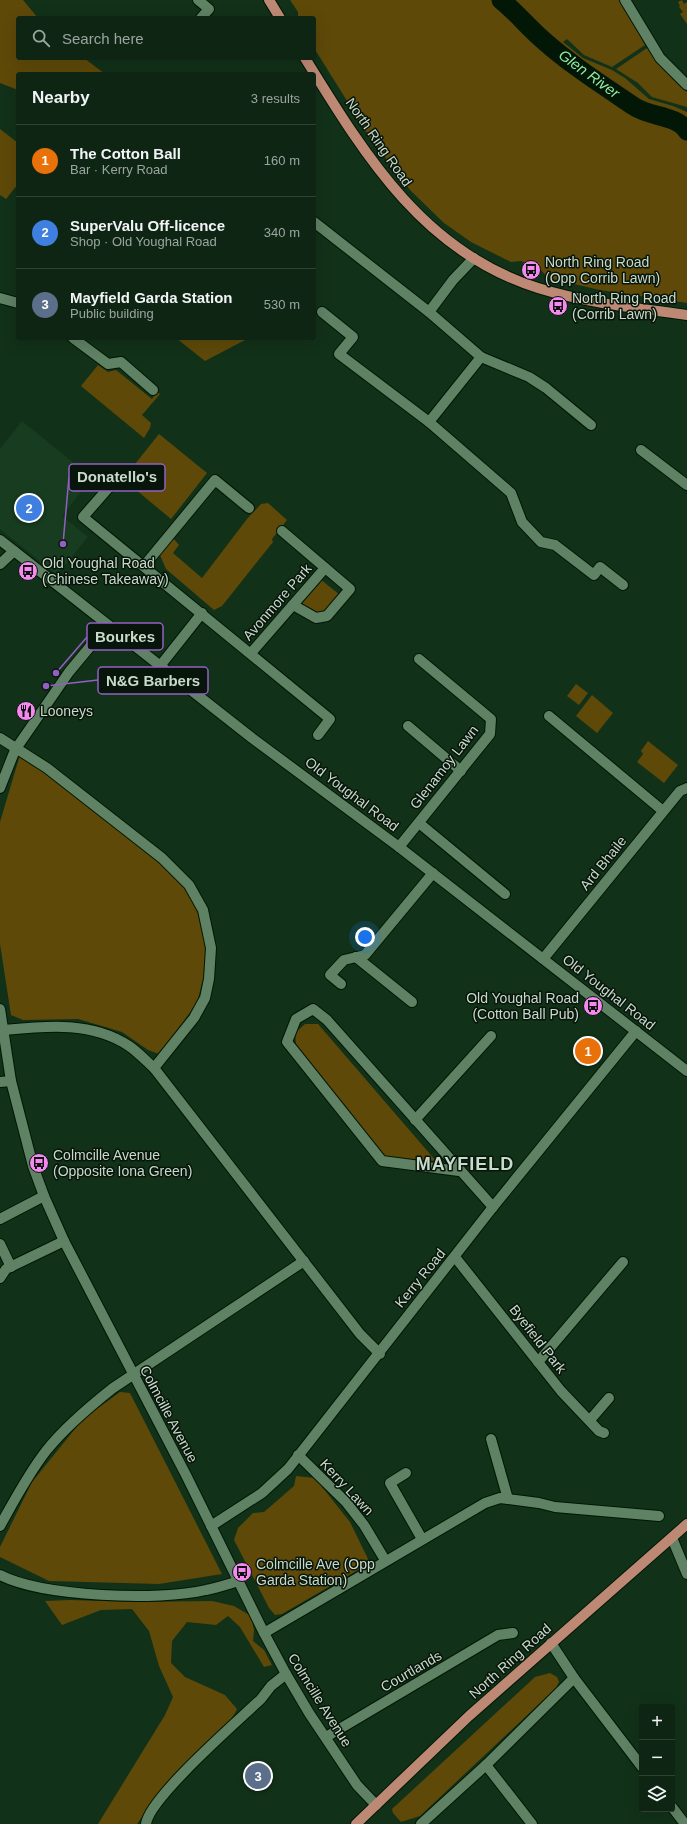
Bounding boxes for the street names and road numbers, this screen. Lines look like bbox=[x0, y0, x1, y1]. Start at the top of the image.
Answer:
street label: North Ring Road bbox=[343, 95, 415, 189]
street label: Avonmore Park bbox=[239, 560, 315, 644]
street label: Glenamoy Lawn bbox=[407, 722, 481, 812]
street label: Old Youghal Road bbox=[302, 754, 402, 834]
street label: Ard Bhaile bbox=[576, 833, 630, 893]
street label: Old Youghal Road bbox=[560, 951, 658, 1033]
street label: Kerry Road bbox=[392, 1245, 448, 1311]
street label: Byefield Park bbox=[506, 1302, 570, 1377]
street label: Colmcille Avenue bbox=[137, 1363, 201, 1465]
street label: Kerry Lawn bbox=[317, 1456, 377, 1518]
street label: North Ring Road bbox=[466, 1620, 554, 1702]
street label: Courtlands bbox=[378, 1647, 444, 1695]
street label: Colmcille Avenue bbox=[285, 1650, 355, 1750]

